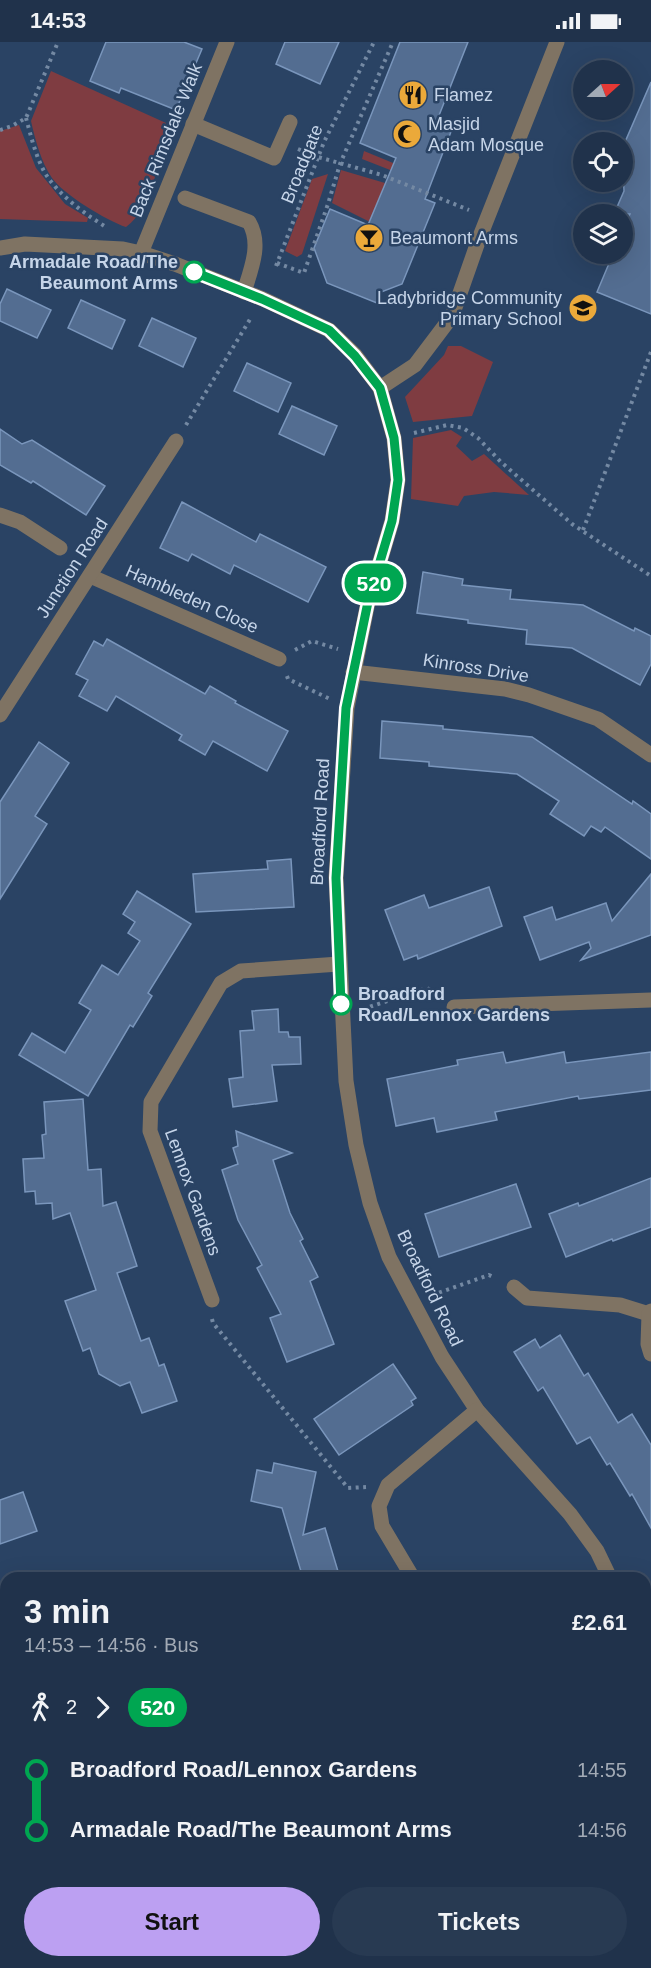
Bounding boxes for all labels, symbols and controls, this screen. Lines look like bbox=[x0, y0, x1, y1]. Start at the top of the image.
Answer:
text: 14:53 bbox=[30, 8, 86, 33]
street label: Back Rimsdale Walk bbox=[126, 59, 206, 220]
north arrow bbox=[573, 60, 633, 120]
map controls bbox=[573, 60, 633, 264]
restaurant icon: Flamez bbox=[397, 79, 429, 111]
place label: Flamez bbox=[434, 85, 493, 105]
place label: Masjid Adam Mosque bbox=[428, 114, 544, 155]
mosque icon: Masjid Adam Mosque bbox=[391, 118, 423, 150]
street label: Broadgate bbox=[277, 122, 327, 206]
button: locate bbox=[573, 132, 633, 192]
button: layers bbox=[573, 204, 633, 264]
bar icon: Beaumont Arms bbox=[353, 222, 385, 254]
place label: Beaumont Arms bbox=[390, 228, 518, 248]
place label: Armadale Road/The Beaumont Arms bbox=[9, 252, 178, 293]
marker: Armadale Road/The Beaumont Arms bbox=[183, 261, 205, 283]
place label: Ladybridge Community Primary School bbox=[377, 288, 562, 329]
school or university icon: Ladybridge Community Primary School bbox=[567, 292, 599, 324]
street label: Junction Road bbox=[32, 514, 112, 622]
street label: Hambleden Close bbox=[123, 561, 261, 637]
line badge: 520 bbox=[340, 564, 409, 602]
text: 520 bbox=[356, 572, 392, 595]
street label: Kinross Drive bbox=[422, 650, 530, 686]
street label: Broadford Road bbox=[307, 758, 333, 886]
place label: Broadford Road/Lennox Gardens bbox=[358, 984, 550, 1025]
marker: Broadford Road/Lennox Gardens bbox=[330, 993, 352, 1015]
street label: Lennox Gardens bbox=[161, 1126, 225, 1258]
street label: Broadford Road bbox=[393, 1227, 467, 1349]
text: 3 min bbox=[24, 1593, 110, 1630]
text: £2.61 bbox=[572, 1610, 627, 1635]
text: 14:53 – 14:56 · Bus bbox=[24, 1634, 199, 1656]
icon: walk bbox=[24, 1691, 57, 1724]
icon: forward bbox=[86, 1691, 119, 1724]
text: 2 bbox=[66, 1696, 77, 1718]
text: 520 bbox=[140, 1696, 175, 1719]
text: Broadford Road/Lennox Gardens bbox=[70, 1757, 417, 1782]
text: 14:55 bbox=[577, 1759, 627, 1781]
text: Armadale Road/The Beaumont Arms bbox=[70, 1817, 452, 1842]
text: 14:56 bbox=[577, 1819, 627, 1841]
button: Start bbox=[24, 1887, 320, 1956]
button: Tickets bbox=[332, 1887, 627, 1956]

